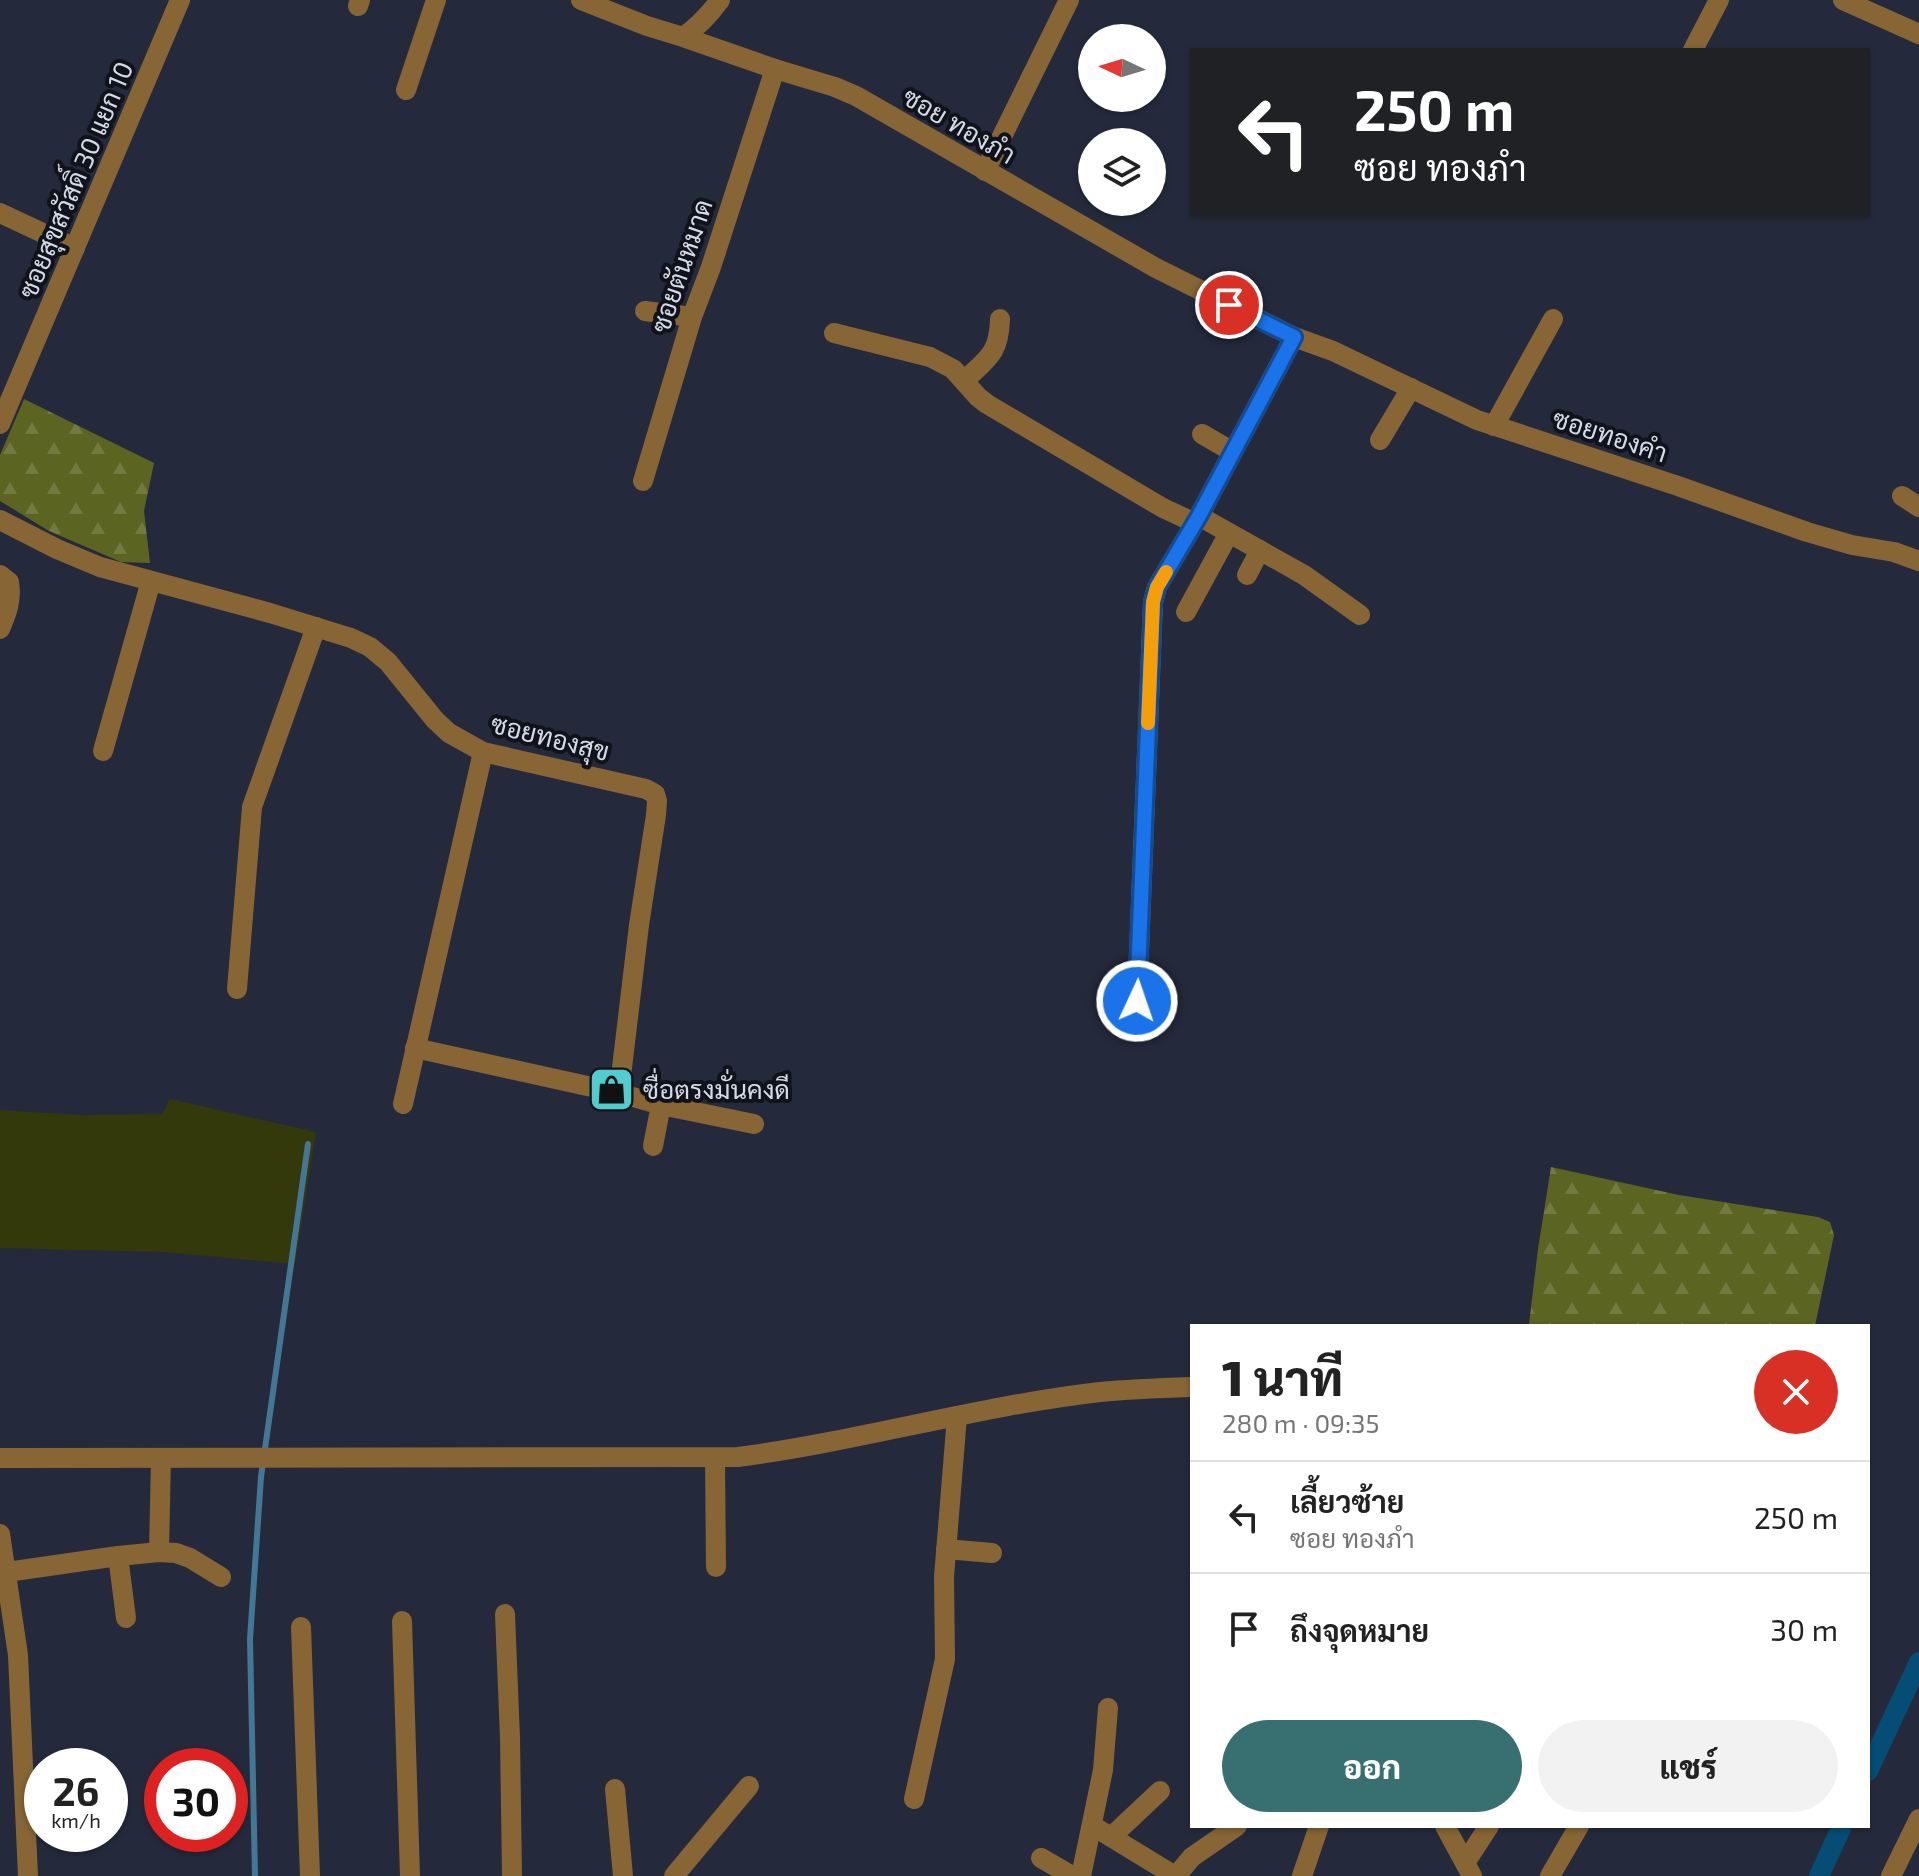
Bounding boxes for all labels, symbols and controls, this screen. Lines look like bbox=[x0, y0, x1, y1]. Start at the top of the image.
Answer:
north arrow bbox=[1078, 24, 1166, 112]
map controls bbox=[1078, 24, 1166, 216]
street label: ซอยสุขสวัสดิ์ 30 แยก 10 bbox=[5, 54, 142, 304]
text: 250 m bbox=[1354, 75, 1514, 142]
street label: ซอย ทองภํา bbox=[898, 80, 1022, 169]
icon: left bbox=[1222, 80, 1326, 184]
button: layers bbox=[1078, 128, 1166, 216]
text: ซอย ทองภํา bbox=[1354, 145, 1527, 188]
street label: ซอยตันหมาด bbox=[643, 195, 718, 336]
pin bbox=[1195, 271, 1263, 339]
icon: arrive bbox=[1207, 283, 1251, 327]
street label: ซอยทองคำ bbox=[1549, 402, 1672, 468]
street label: ซอยทองสุข bbox=[487, 707, 613, 770]
position arrow bbox=[1095, 959, 1179, 1043]
shop icon: ซื่อตรงมั่นคงดี bbox=[588, 1066, 636, 1114]
place label: ซื่อตรงมั่นคงดี bbox=[643, 1068, 790, 1104]
text: 1 นาที bbox=[1222, 1348, 1343, 1406]
button: close bbox=[1754, 1350, 1838, 1434]
text: 280 m · 09:35 bbox=[1222, 1407, 1379, 1438]
text: เลี้ยวซ้าย bbox=[1290, 1483, 1404, 1519]
icon: left bbox=[1222, 1495, 1266, 1539]
text: 250 m bbox=[1754, 1499, 1838, 1535]
text: ซอย ทองภํา bbox=[1290, 1522, 1415, 1553]
icon: arrive bbox=[1222, 1607, 1266, 1651]
text: 30 m bbox=[1770, 1611, 1838, 1647]
text: ถึงจุดหมาย bbox=[1290, 1612, 1429, 1648]
button: ออก bbox=[1222, 1720, 1522, 1812]
button: แชร์ bbox=[1538, 1720, 1838, 1812]
speed limit sign: 30 bbox=[144, 1748, 248, 1852]
text: 26 bbox=[53, 1766, 99, 1814]
text: km/h bbox=[51, 1808, 101, 1832]

